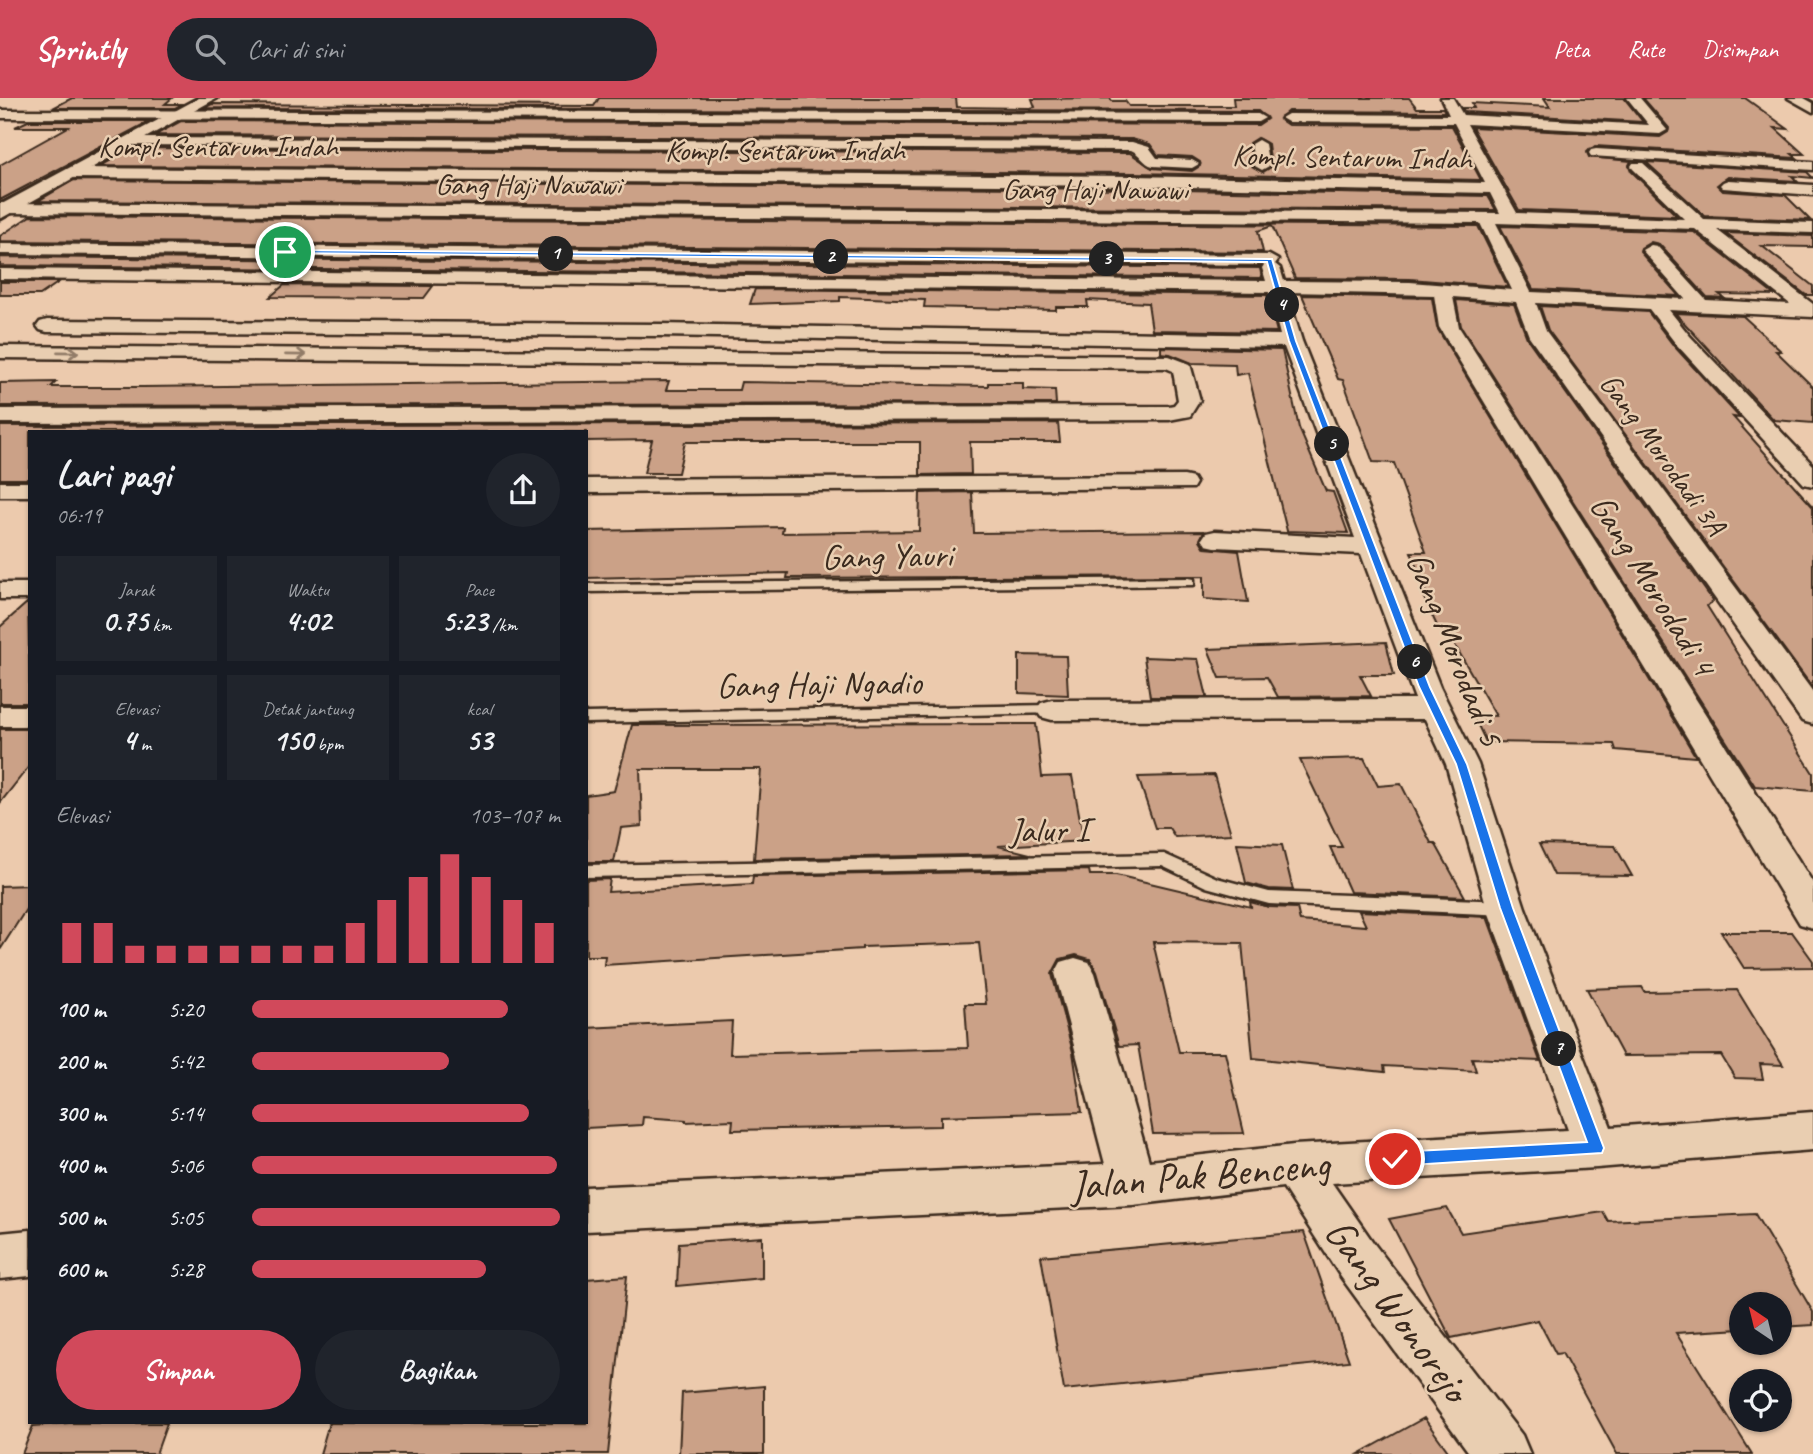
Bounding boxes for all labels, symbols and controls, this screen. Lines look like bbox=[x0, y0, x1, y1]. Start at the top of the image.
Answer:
search box bbox=[167, 18, 657, 81]
text: Sprintly bbox=[35, 28, 125, 70]
icon: search bbox=[191, 30, 229, 68]
text: Cari di sini bbox=[247, 33, 343, 66]
text: Peta bbox=[1553, 34, 1589, 64]
text: Rute bbox=[1627, 34, 1664, 64]
text: Disimpan bbox=[1702, 34, 1778, 64]
street label: Kompl. Sentarum Indah bbox=[98, 127, 340, 165]
street label: Kompl. Sentarum Indah bbox=[665, 131, 907, 169]
street label: Kompl. Sentarum Indah bbox=[1232, 136, 1474, 178]
street label: Gang Haji Nawawi bbox=[435, 165, 624, 203]
street label: Gang Haji Nawawi bbox=[1002, 170, 1191, 208]
pin bbox=[255, 222, 315, 282]
icon: arrive bbox=[266, 233, 304, 271]
pin: 1 bbox=[538, 236, 574, 272]
pin: 2 bbox=[814, 240, 848, 274]
text: 1 bbox=[551, 241, 560, 265]
pin: 3 bbox=[1090, 242, 1124, 276]
text: 2 bbox=[826, 244, 835, 268]
text: 3 bbox=[1102, 246, 1111, 270]
pin: 4 bbox=[1264, 288, 1300, 322]
text: 4 bbox=[1277, 292, 1286, 316]
one-way arrow bbox=[56, 346, 79, 359]
one-way arrow bbox=[284, 348, 307, 362]
street label: Gang Morodadi 3A bbox=[1592, 366, 1736, 544]
pin: 5 bbox=[1314, 426, 1350, 462]
text: 5 bbox=[1327, 431, 1336, 455]
text: Lari pagi bbox=[56, 451, 171, 498]
button: share bbox=[486, 453, 560, 527]
street label: Gang Morodadi 4 bbox=[1580, 486, 1728, 687]
text: 06:19 bbox=[56, 501, 102, 530]
street label: Gang Yauri bbox=[821, 532, 957, 580]
street label: Gang Morodadi 5 bbox=[1396, 545, 1515, 755]
text: Jarak bbox=[119, 578, 154, 602]
text: Waktu bbox=[287, 578, 329, 602]
text: Pace bbox=[465, 578, 494, 602]
text: 0.75 bbox=[102, 602, 148, 640]
text: 4:02 bbox=[285, 602, 331, 640]
text: 5:23 bbox=[442, 602, 488, 640]
text: km bbox=[148, 613, 171, 637]
text: /km bbox=[488, 613, 517, 637]
pin: 6 bbox=[1398, 644, 1432, 680]
text: 6 bbox=[1410, 649, 1419, 673]
street label: Gang Haji Ngadio bbox=[716, 660, 924, 708]
text: Elevasi bbox=[115, 697, 158, 721]
text: Detak jantung bbox=[262, 697, 354, 721]
text: kcal bbox=[467, 697, 492, 721]
text: 4 bbox=[122, 721, 136, 759]
text: 150 bbox=[273, 721, 313, 759]
text: 53 bbox=[466, 721, 493, 759]
text: m bbox=[136, 732, 151, 756]
text: bpm bbox=[313, 732, 343, 756]
text: Elevasi bbox=[56, 801, 109, 830]
text: 103–107 m bbox=[469, 801, 560, 830]
street label: Jalur I bbox=[1007, 807, 1097, 853]
text: 100 m bbox=[56, 995, 106, 1024]
text: 5:20 bbox=[168, 995, 204, 1024]
pin: 7 bbox=[1542, 1032, 1576, 1066]
text: 7 bbox=[1554, 1036, 1563, 1060]
text: 200 m bbox=[56, 1047, 106, 1076]
text: 5:42 bbox=[168, 1047, 204, 1076]
text: 300 m bbox=[56, 1099, 106, 1128]
text: 5:14 bbox=[168, 1099, 204, 1128]
pin bbox=[1365, 1129, 1425, 1189]
street label: Jalan Pak Benceng bbox=[1066, 1137, 1334, 1213]
icon: check bbox=[1376, 1140, 1414, 1178]
text: 400 m bbox=[56, 1151, 106, 1180]
text: 5:06 bbox=[168, 1151, 204, 1180]
text: 500 m bbox=[56, 1203, 105, 1232]
text: 5:05 bbox=[168, 1203, 204, 1232]
street label: Gang Wonorejo bbox=[1313, 1208, 1484, 1415]
text: 600 m bbox=[56, 1255, 106, 1284]
text: 5:28 bbox=[168, 1255, 204, 1284]
north arrow bbox=[1729, 1292, 1792, 1354]
map controls bbox=[1729, 1292, 1792, 1432]
button: Simpan bbox=[56, 1330, 301, 1410]
button: Bagikan bbox=[315, 1330, 560, 1410]
button: locate bbox=[1729, 1369, 1792, 1432]

